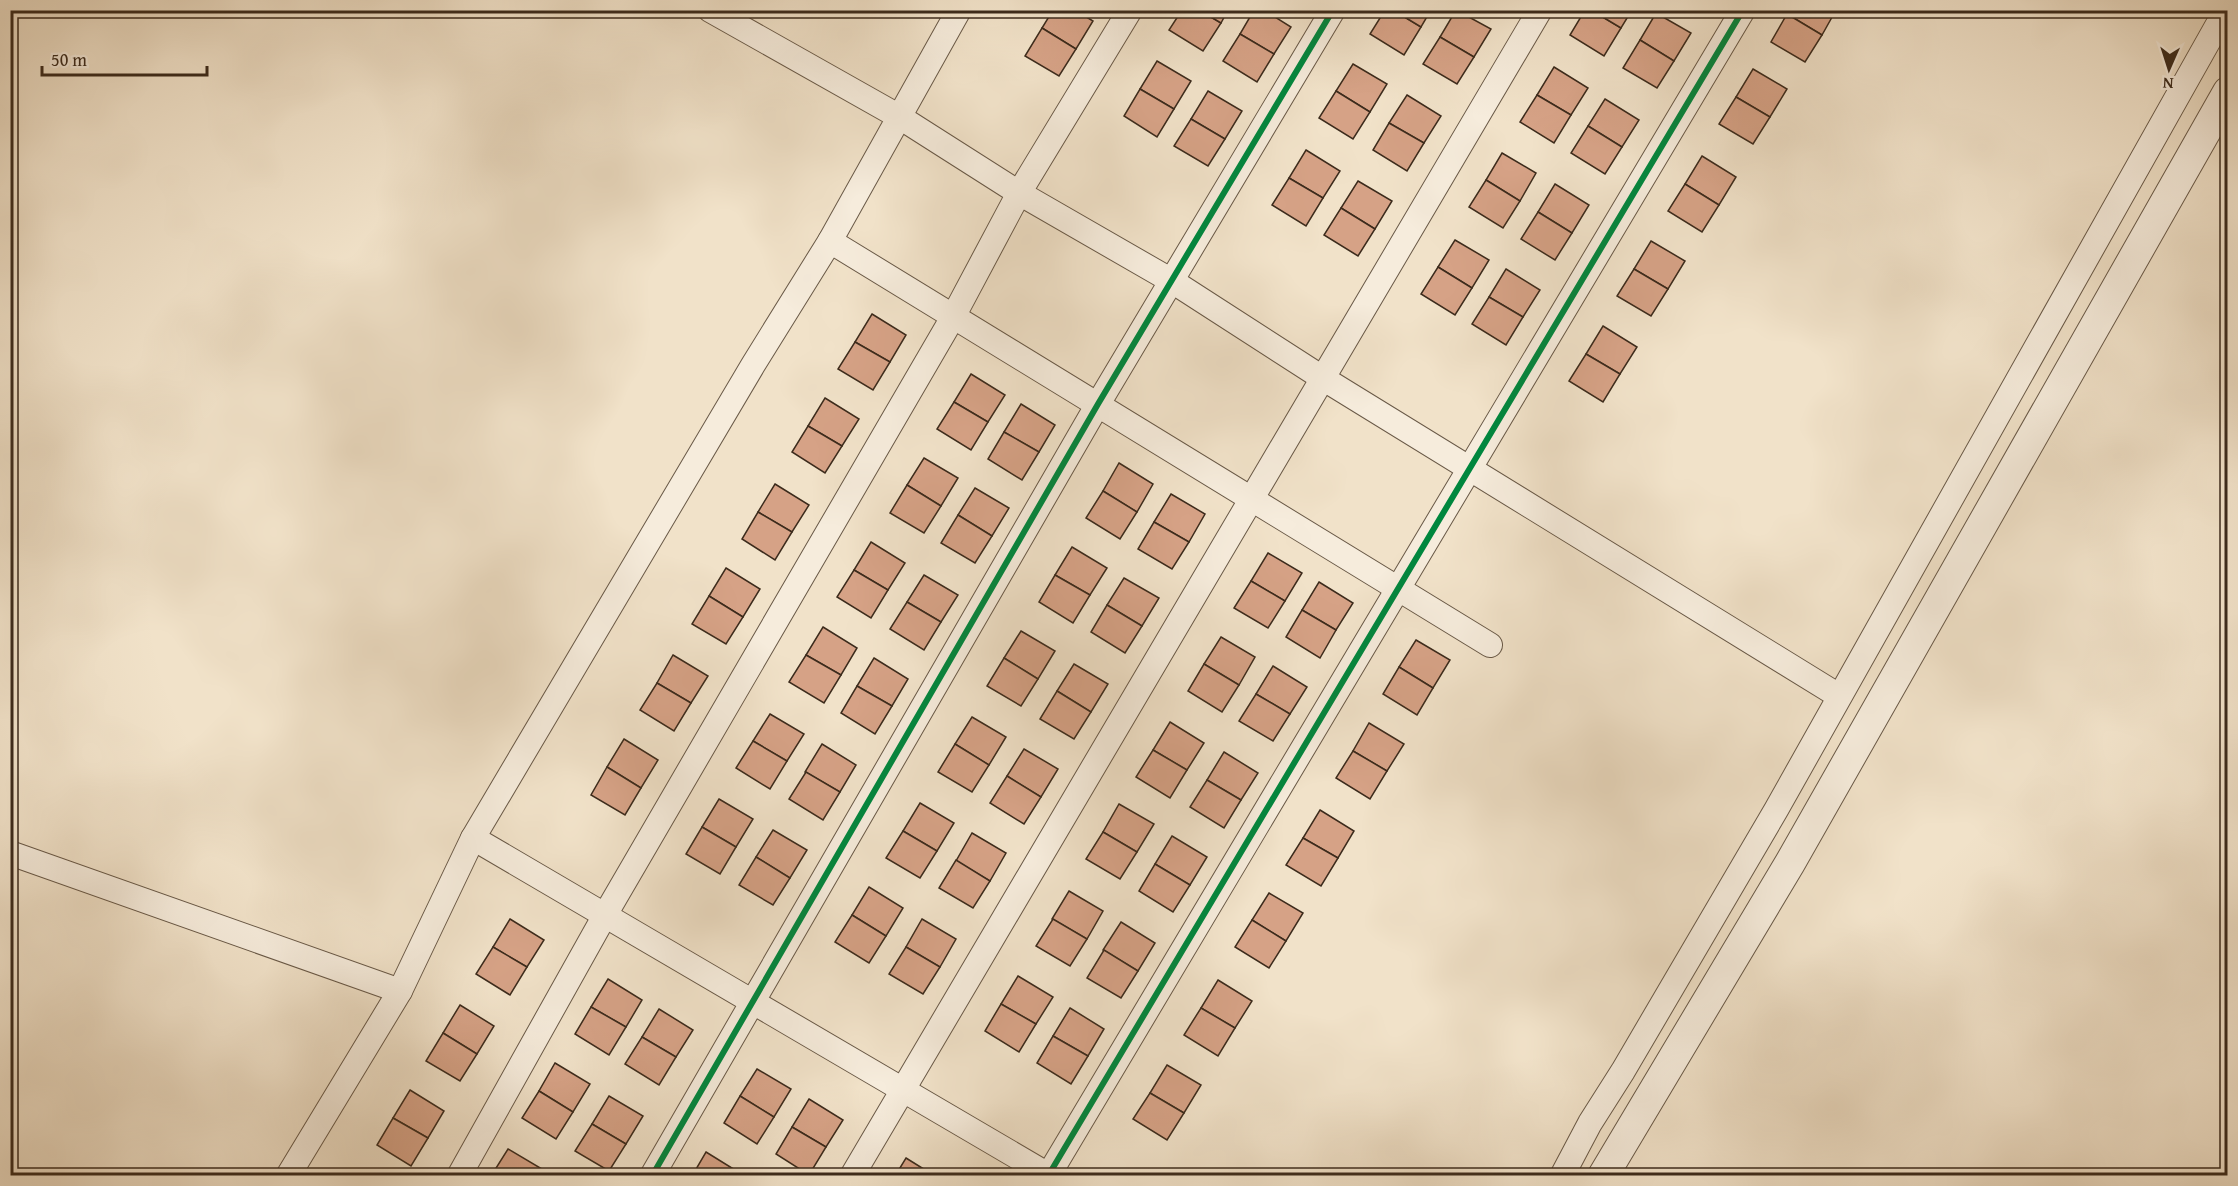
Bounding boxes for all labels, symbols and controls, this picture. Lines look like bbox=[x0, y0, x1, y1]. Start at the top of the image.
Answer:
scale bar bbox=[42, 39, 207, 77]
north arrow bbox=[2139, 39, 2199, 99]
text: 50 m bbox=[51, 46, 87, 73]
text: N bbox=[2162, 72, 2174, 96]

